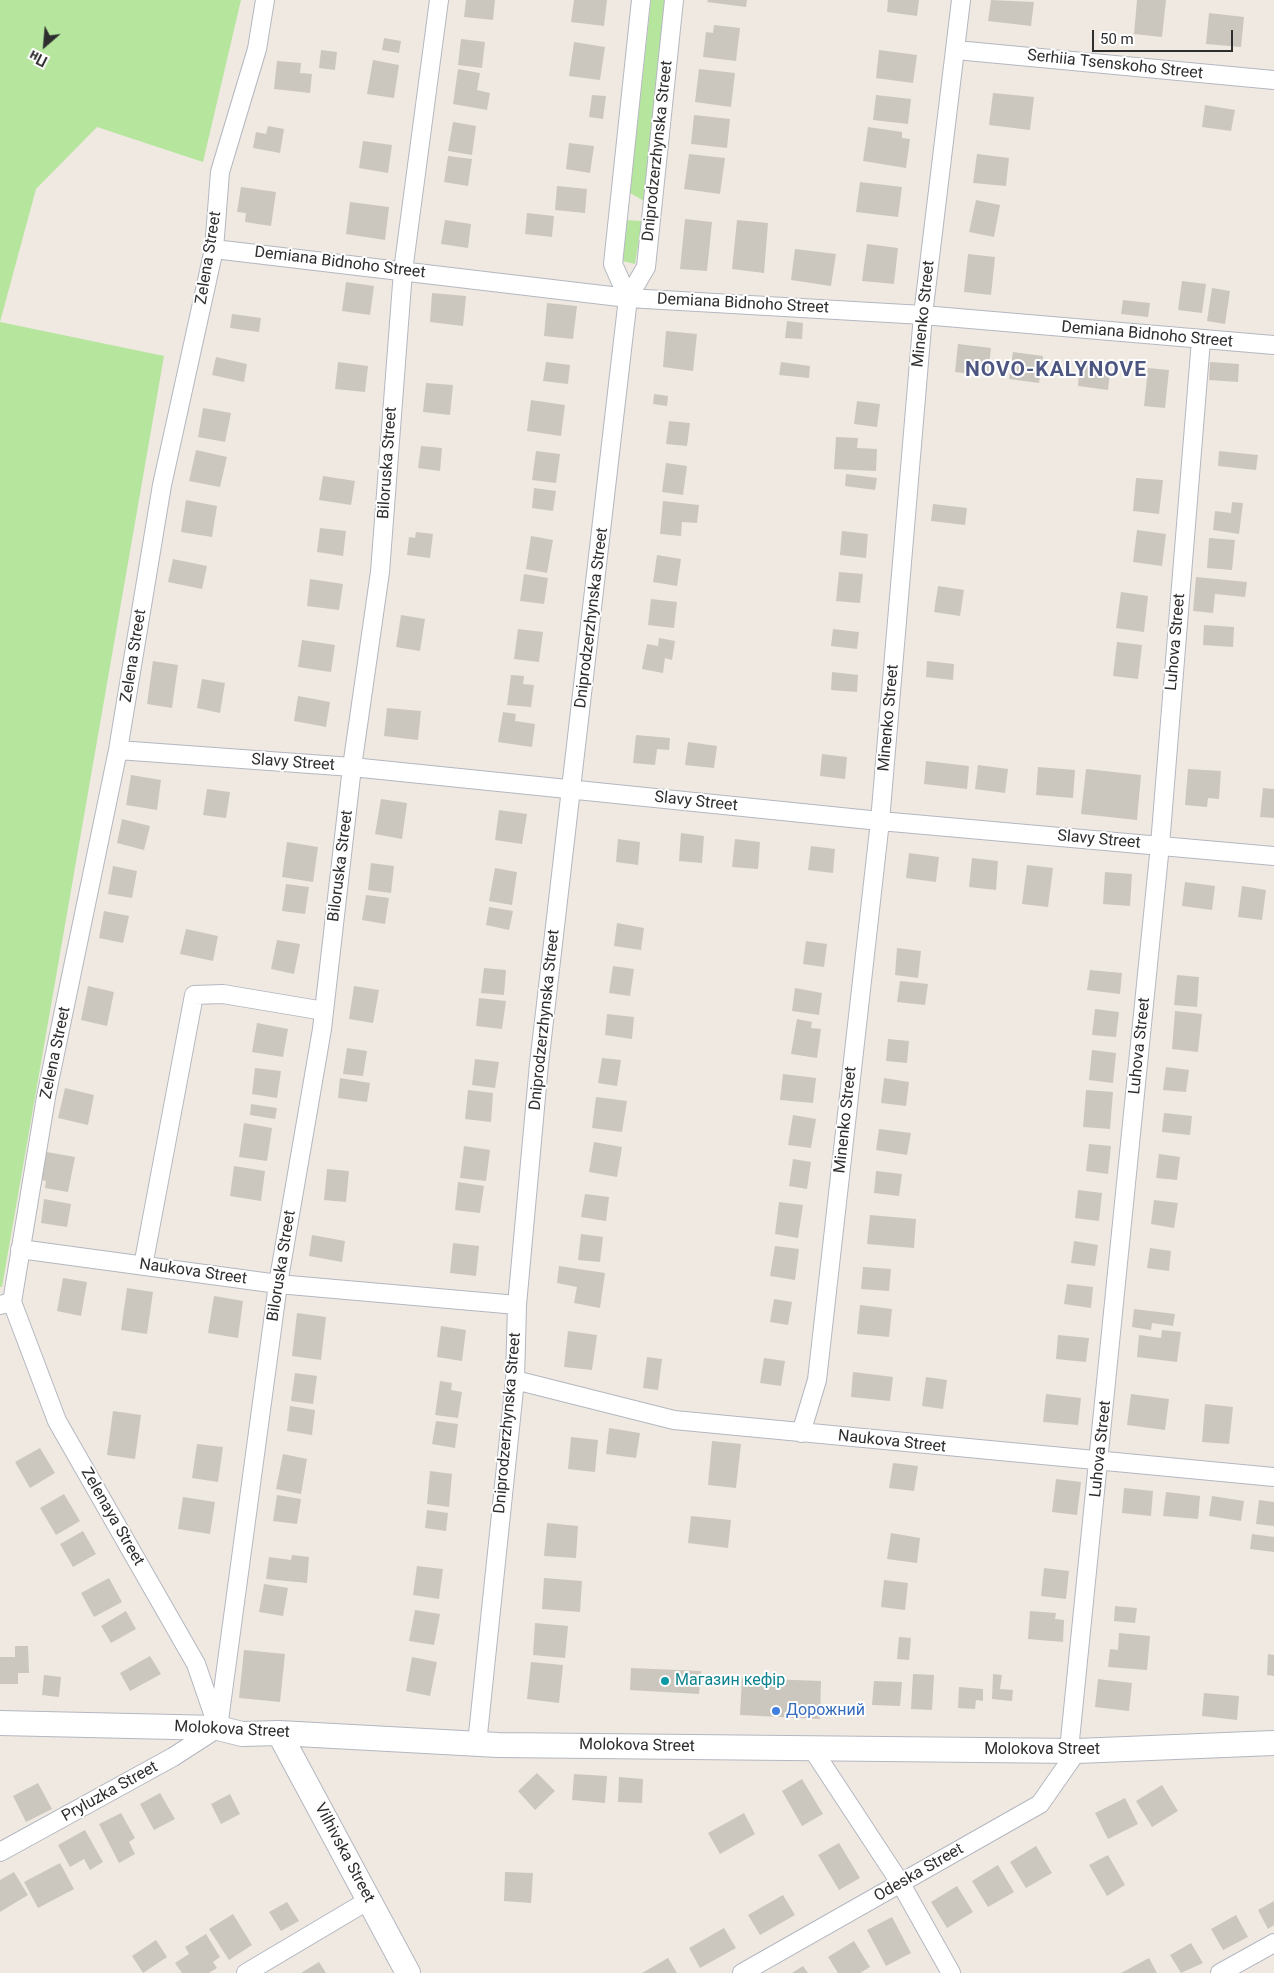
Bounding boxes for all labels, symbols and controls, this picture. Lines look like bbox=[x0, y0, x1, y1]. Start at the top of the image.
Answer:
north arrow bbox=[20, 20, 70, 70]
scale bar bbox=[1094, 20, 1235, 52]
text: 50 m bbox=[1100, 30, 1134, 48]
street label: Serhiia Tsenskoho Street bbox=[1026, 46, 1204, 84]
text: Пн bbox=[27, 47, 50, 70]
street label: Dniprodzerzhynska Street bbox=[639, 60, 677, 242]
street label: Zelena Street bbox=[192, 210, 226, 306]
street label: Demiana Bidnoho Street bbox=[253, 243, 427, 283]
street label: Minenko Street bbox=[909, 260, 939, 368]
street label: Demiana Bidnoho Street bbox=[657, 290, 829, 318]
street label: Demiana Bidnoho Street bbox=[1060, 318, 1234, 352]
district label: NOVO-KALYNOVE bbox=[963, 358, 1149, 384]
street label: Biloruska Street bbox=[375, 406, 401, 520]
street label: Dniprodzerzhynska Street bbox=[571, 527, 613, 709]
street label: Luhova Street bbox=[1162, 593, 1190, 691]
street label: Zelena Street bbox=[117, 608, 151, 704]
street label: Minenko Street bbox=[875, 664, 903, 772]
street label: Slavy Street bbox=[251, 751, 335, 775]
street label: Slavy Street bbox=[653, 788, 739, 816]
street label: Biloruska Street bbox=[325, 809, 357, 923]
street label: Slavy Street bbox=[1057, 827, 1141, 853]
street label: Dniprodzerzhynska Street bbox=[526, 929, 564, 1111]
street label: Luhova Street bbox=[1125, 997, 1155, 1095]
street label: Zelena Street bbox=[37, 1005, 75, 1101]
street label: Minenko Street bbox=[831, 1066, 861, 1174]
street label: Biloruska Street bbox=[264, 1209, 300, 1323]
street label: Naukova Street bbox=[138, 1255, 248, 1289]
street label: Dniprodzerzhynska Street bbox=[491, 1332, 525, 1514]
street label: Luhova Street bbox=[1086, 1400, 1116, 1498]
street label: Naukova Street bbox=[837, 1427, 947, 1457]
street label: Zelenaya Street bbox=[76, 1465, 148, 1569]
place label: Магазин кефір bbox=[675, 1671, 785, 1691]
marker: Магазин кефір bbox=[659, 1675, 671, 1687]
place label: Дорожний bbox=[786, 1701, 865, 1721]
marker: Дорожний bbox=[770, 1705, 782, 1717]
street label: Molokova Street bbox=[174, 1717, 290, 1743]
street label: Molokova Street bbox=[579, 1735, 695, 1757]
street label: Molokova Street bbox=[984, 1740, 1100, 1760]
street label: Pryluzka Street bbox=[59, 1758, 161, 1826]
street label: Vilhivska Street bbox=[310, 1800, 378, 1906]
street label: Odeska Street bbox=[871, 1840, 967, 1906]

